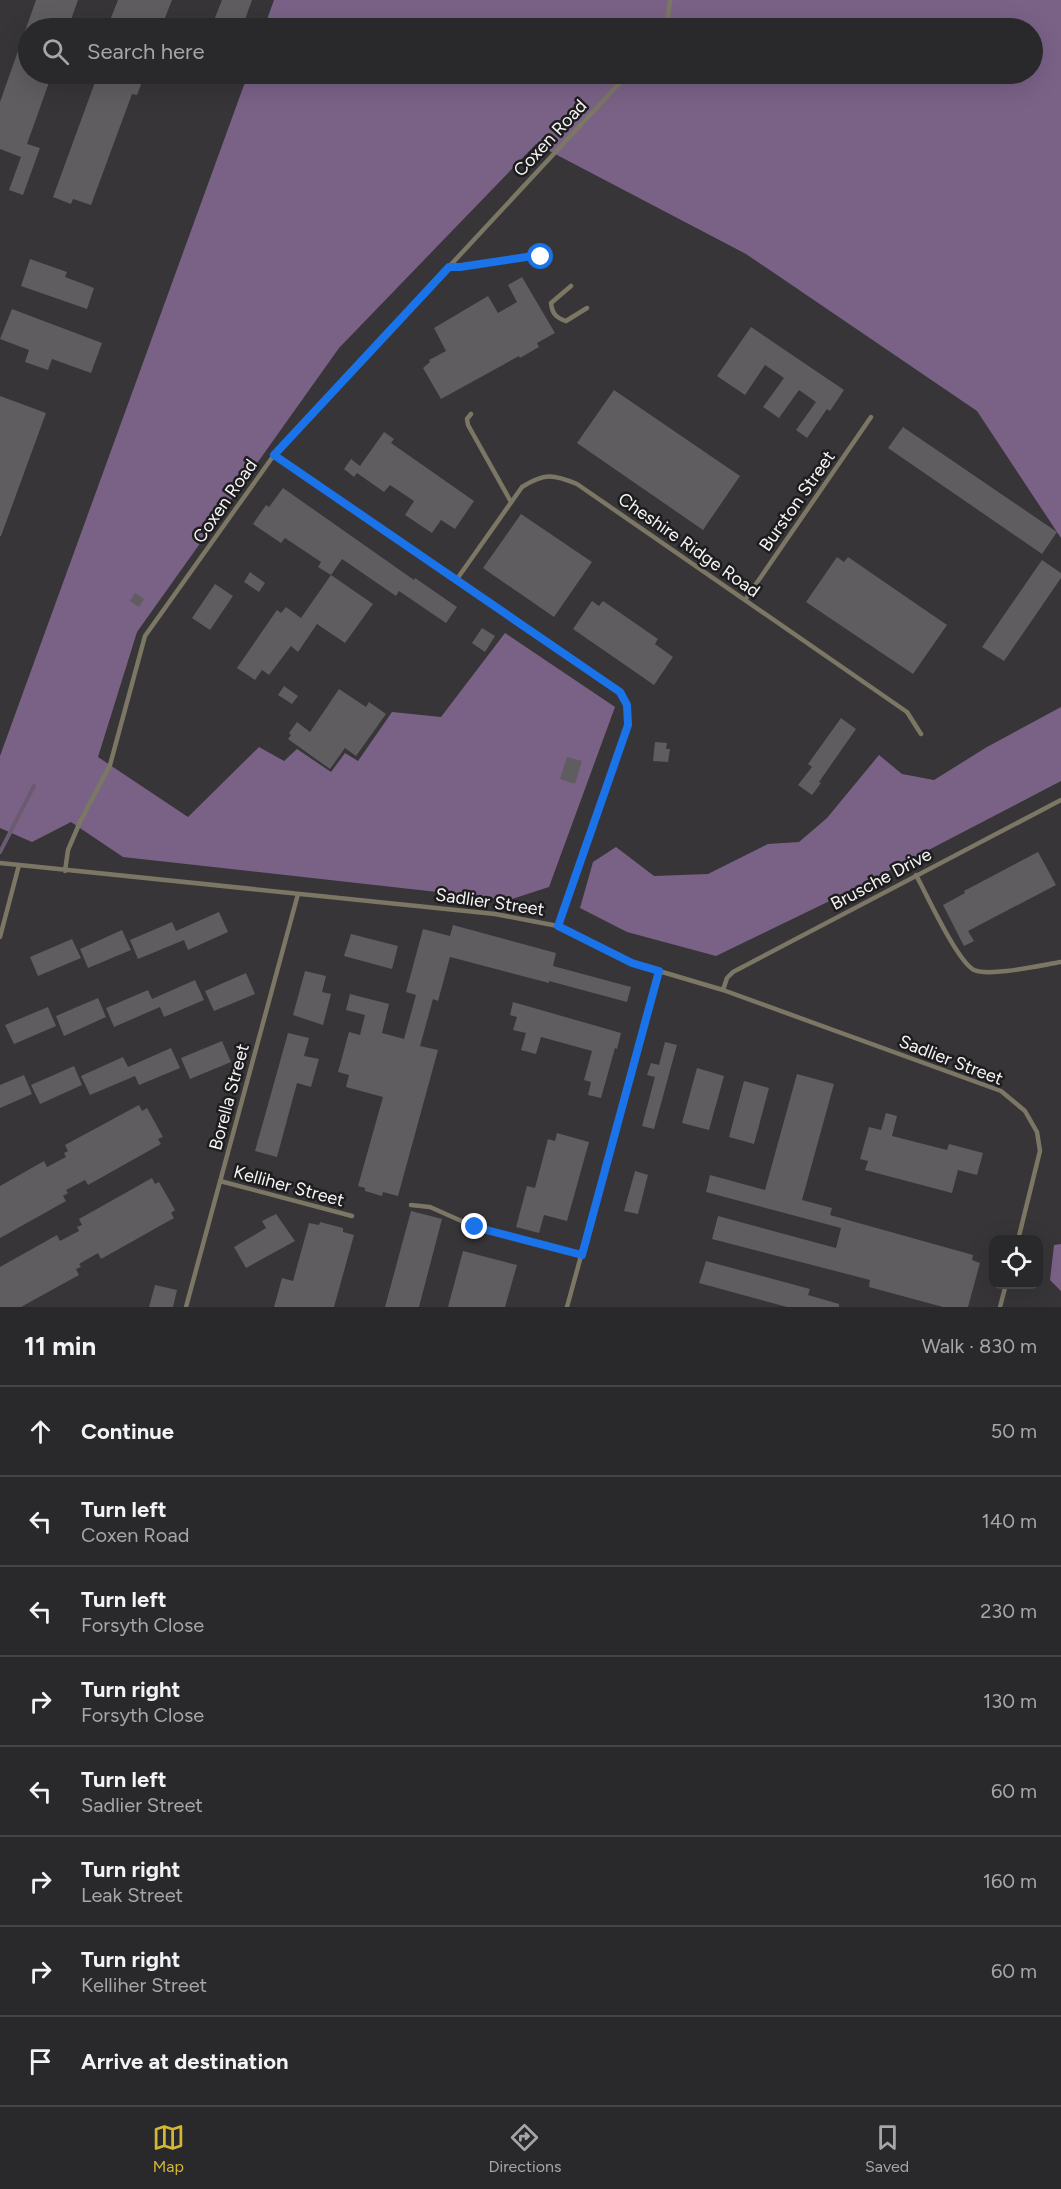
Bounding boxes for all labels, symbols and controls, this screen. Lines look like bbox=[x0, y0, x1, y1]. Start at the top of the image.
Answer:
search box bbox=[18, 18, 1043, 84]
icon: search bbox=[39, 35, 72, 68]
text: Search here bbox=[87, 38, 205, 65]
street label: Coxen Road bbox=[509, 95, 591, 181]
route start bbox=[527, 243, 553, 269]
street label: Burston Street bbox=[754, 446, 840, 555]
street label: Coxen Road bbox=[188, 455, 262, 547]
street label: Cheshire Ridge Road bbox=[614, 488, 764, 602]
street label: Brusche Drive bbox=[827, 843, 935, 915]
street label: Sadlier Street bbox=[434, 883, 546, 921]
street label: Sadlier Street bbox=[896, 1030, 1006, 1090]
street label: Borella Street bbox=[204, 1041, 254, 1153]
street label: Kelliher Street bbox=[231, 1161, 347, 1211]
route end bbox=[461, 1213, 487, 1239]
map controls bbox=[989, 1235, 1043, 1289]
button: locate bbox=[989, 1235, 1043, 1289]
text: 11 min bbox=[24, 1330, 96, 1362]
text: Walk · 830 m bbox=[921, 1334, 1037, 1358]
icon: ahead bbox=[24, 1415, 57, 1448]
text: Continue bbox=[81, 1418, 174, 1445]
text: 50 m bbox=[991, 1419, 1037, 1443]
text: Turn left bbox=[81, 1496, 167, 1523]
icon: left bbox=[24, 1505, 57, 1538]
text: 140 m bbox=[982, 1509, 1037, 1533]
text: Coxen Road bbox=[81, 1523, 189, 1547]
text: Turn left bbox=[81, 1586, 167, 1613]
icon: left bbox=[24, 1595, 57, 1628]
text: 230 m bbox=[980, 1599, 1037, 1623]
text: Forsyth Close bbox=[81, 1613, 204, 1637]
text: Turn right bbox=[81, 1676, 180, 1703]
icon: right bbox=[24, 1685, 57, 1718]
text: 130 m bbox=[983, 1689, 1037, 1713]
text: Forsyth Close bbox=[81, 1703, 204, 1727]
text: Turn left bbox=[81, 1766, 167, 1793]
icon: left bbox=[24, 1775, 57, 1808]
text: 60 m bbox=[991, 1779, 1037, 1803]
text: Sadlier Street bbox=[81, 1793, 203, 1817]
text: Turn right bbox=[81, 1856, 180, 1883]
icon: right bbox=[24, 1865, 57, 1898]
text: 160 m bbox=[983, 1869, 1037, 1893]
text: Leak Street bbox=[81, 1883, 183, 1907]
text: Turn right bbox=[81, 1946, 180, 1973]
icon: right bbox=[24, 1955, 57, 1988]
text: 60 m bbox=[991, 1959, 1037, 1983]
text: Kelliher Street bbox=[81, 1973, 207, 1997]
icon: arrive bbox=[24, 2045, 57, 2078]
text: Arrive at destination bbox=[81, 2048, 289, 2075]
tab: Map bbox=[152, 2121, 185, 2176]
tab: Directions bbox=[488, 2121, 561, 2176]
tab: Saved bbox=[865, 2121, 909, 2176]

